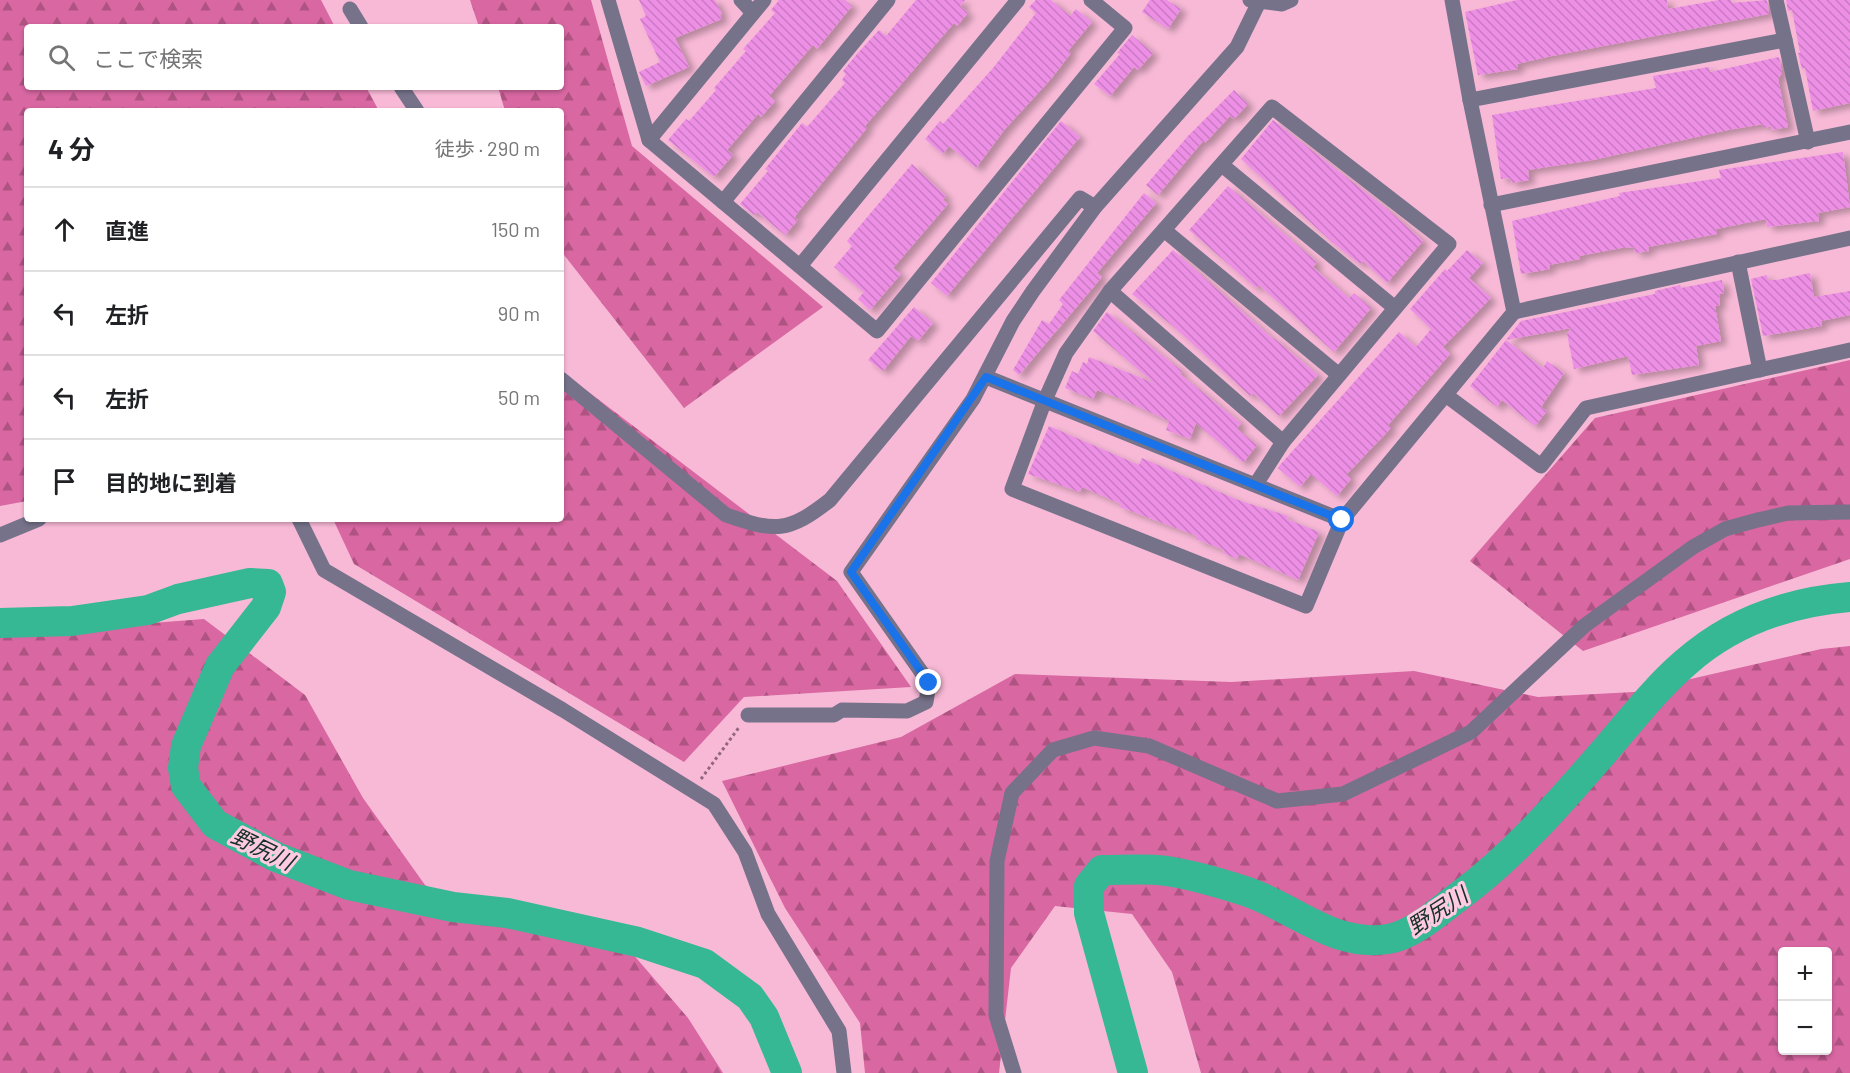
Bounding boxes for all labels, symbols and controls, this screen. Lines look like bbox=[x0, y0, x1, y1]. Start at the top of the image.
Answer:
search box bbox=[24, 24, 564, 90]
icon: search bbox=[45, 41, 78, 74]
text: ここで検索 bbox=[93, 45, 203, 71]
text: 4 分 bbox=[48, 133, 95, 164]
text: 徒歩 · 290 m bbox=[435, 136, 540, 160]
icon: ahead bbox=[48, 213, 81, 246]
text: 直進 bbox=[105, 217, 149, 243]
text: 150 m bbox=[491, 217, 540, 241]
icon: left bbox=[48, 297, 81, 330]
text: 左折 bbox=[105, 301, 149, 327]
text: 90 m bbox=[498, 301, 540, 325]
icon: left bbox=[48, 381, 81, 414]
text: 左折 bbox=[105, 385, 149, 411]
text: 50 m bbox=[498, 385, 540, 409]
icon: arrive bbox=[48, 465, 81, 498]
text: 目的地に到着 bbox=[105, 469, 237, 495]
route start bbox=[1328, 506, 1354, 532]
route end bbox=[915, 669, 941, 695]
water label: 野尻川 bbox=[228, 822, 300, 875]
water label: 野尻川 bbox=[1402, 880, 1473, 939]
map controls bbox=[1778, 947, 1832, 1055]
button: + bbox=[1778, 947, 1832, 1001]
button: − bbox=[1778, 1001, 1832, 1055]

